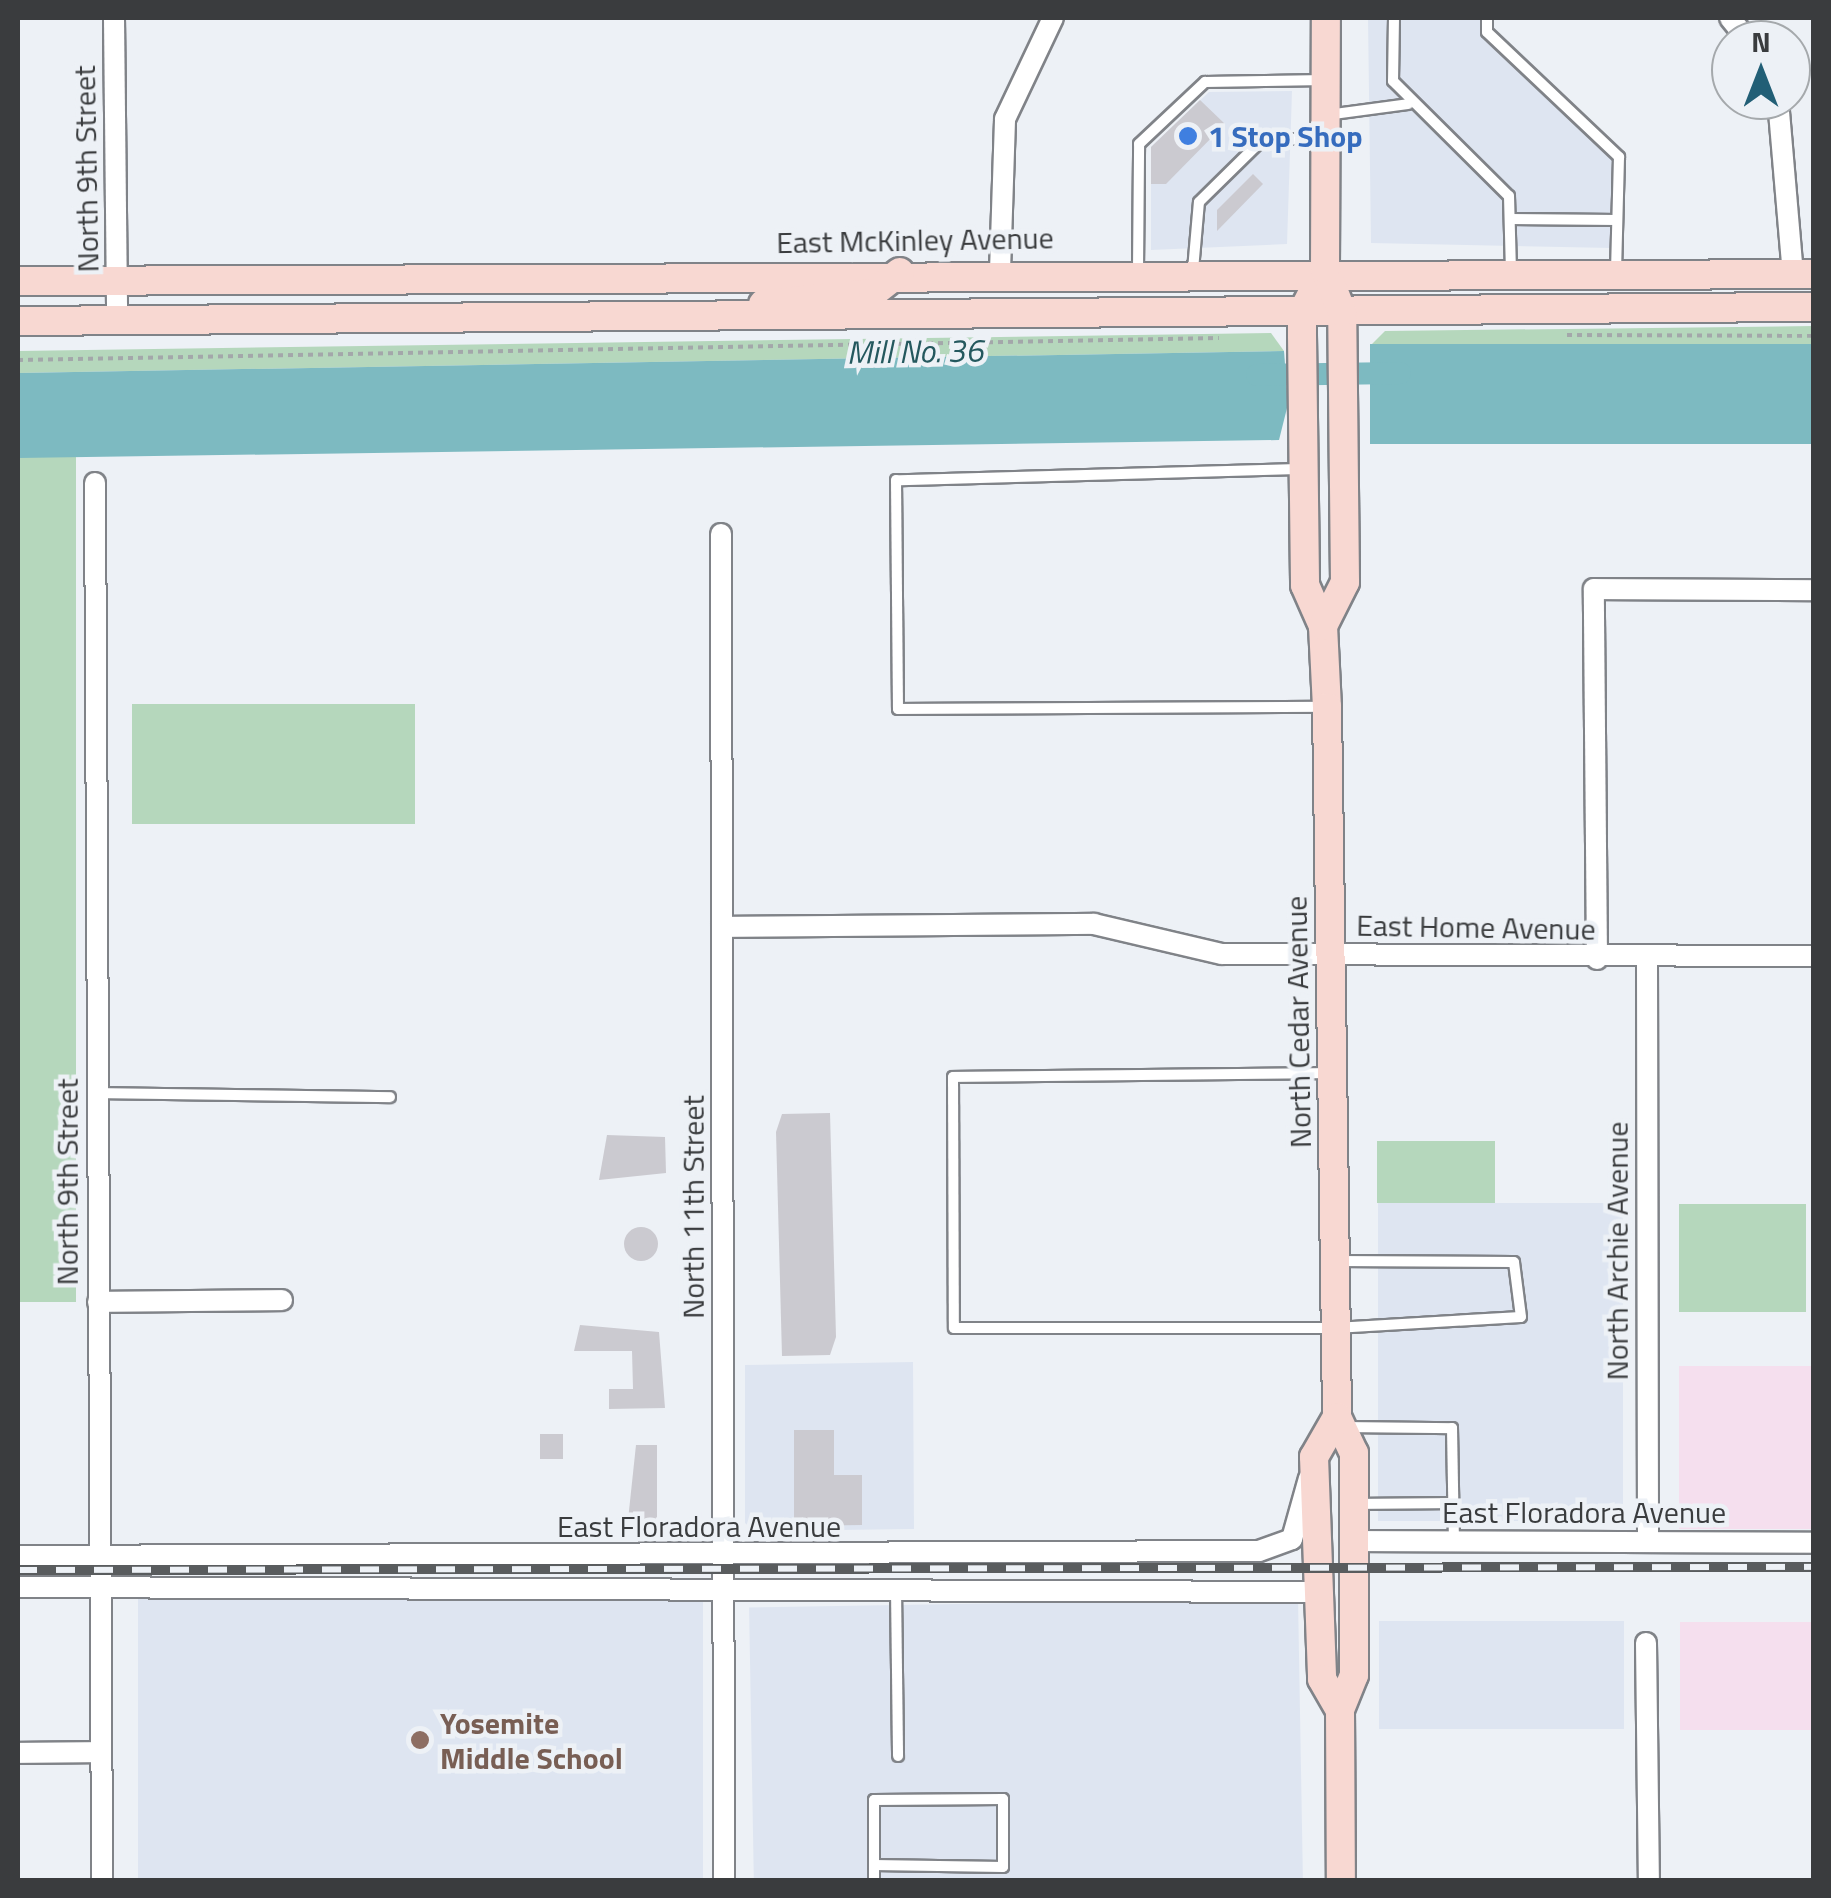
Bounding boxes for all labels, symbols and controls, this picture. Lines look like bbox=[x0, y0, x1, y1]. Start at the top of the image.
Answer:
north arrow bbox=[1711, 20, 1811, 120]
text: N bbox=[1751, 20, 1771, 63]
street label: North 9th Street bbox=[66, 65, 106, 273]
place label: 1 Stop Shop bbox=[1208, 118, 1363, 154]
marker: 1 Stop Shop bbox=[1177, 125, 1199, 147]
street label: East McKinley Avenue bbox=[776, 220, 1054, 260]
water label: Mill No. 36 bbox=[846, 331, 984, 371]
street label: North Cedar Avenue bbox=[1278, 895, 1318, 1149]
street label: East Home Avenue bbox=[1356, 907, 1596, 947]
street label: North 9th Street bbox=[49, 1079, 85, 1285]
street label: North 11th Street bbox=[675, 1095, 711, 1319]
street label: North Archie Avenue bbox=[1599, 1122, 1635, 1380]
street label: East Floradora Avenue bbox=[1442, 1494, 1726, 1530]
street label: East Floradora Avenue bbox=[557, 1508, 841, 1544]
place label: Yosemite Middle School bbox=[440, 1705, 623, 1776]
marker: Yosemite Middle School bbox=[409, 1729, 431, 1751]

